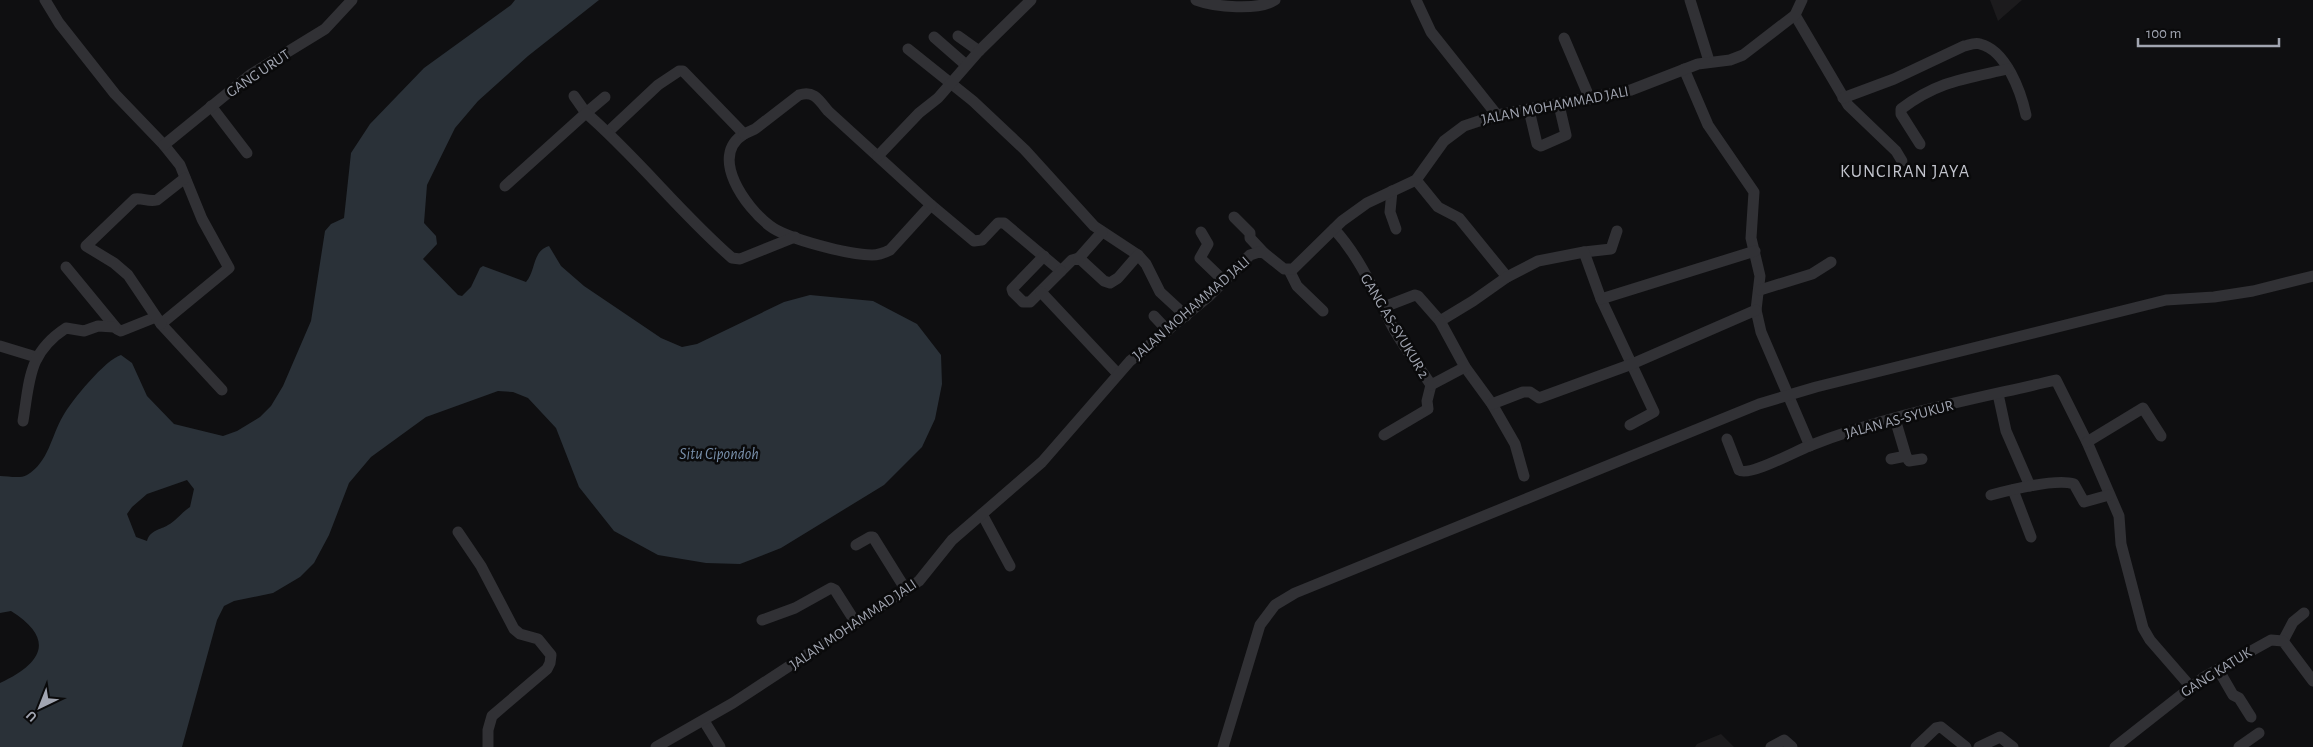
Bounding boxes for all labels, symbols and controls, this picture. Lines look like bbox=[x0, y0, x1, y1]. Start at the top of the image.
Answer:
scale bar bbox=[2138, 15, 2279, 47]
text: 100 m bbox=[2146, 26, 2181, 41]
street label: GANG URUT bbox=[224, 46, 293, 100]
street label: JALAN MOHAMMAD JALI bbox=[1480, 84, 1630, 127]
district label: KUNCIRAN JAYA bbox=[1840, 163, 1970, 181]
street label: JALAN MOHAMMAD JALI bbox=[1130, 254, 1253, 363]
street label: GANG AS-SYUKUR 2 bbox=[1357, 271, 1432, 381]
street label: JALAN AS-SYUKUR bbox=[1843, 398, 1955, 441]
water label: Situ Cipondoh bbox=[679, 446, 759, 463]
street label: JALAN MOHAMMAD JALI bbox=[787, 576, 919, 672]
street label: GANG KATUK bbox=[2178, 644, 2255, 700]
north arrow bbox=[15, 682, 65, 732]
text: U bbox=[24, 708, 40, 724]

